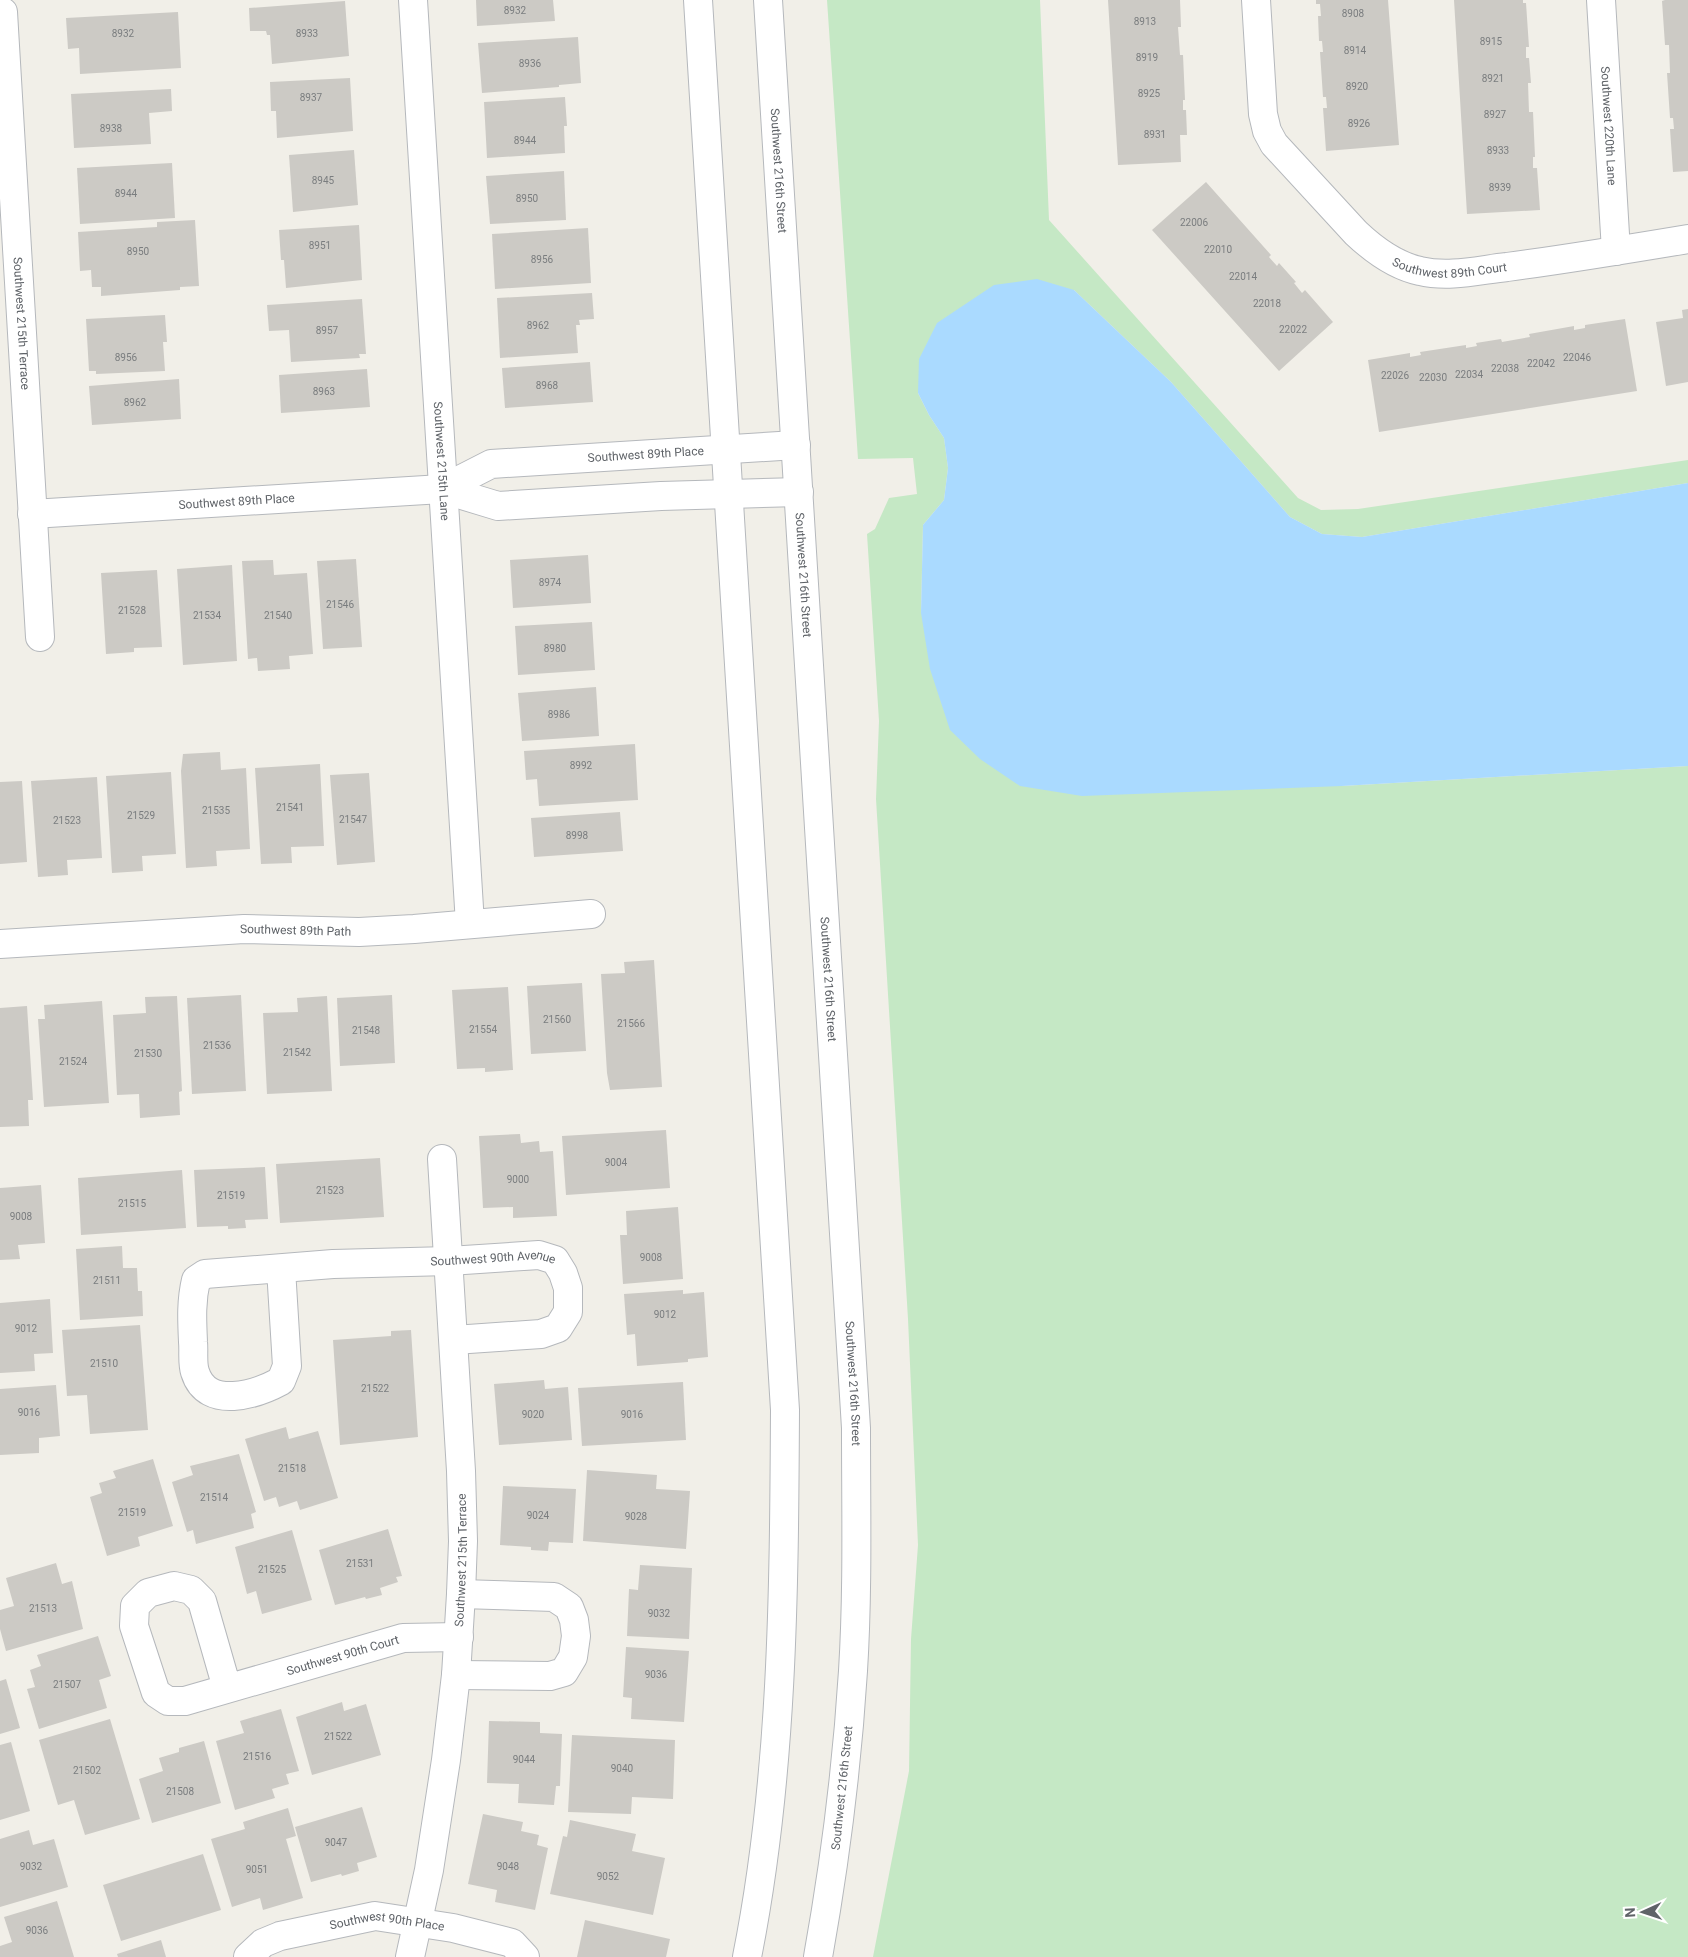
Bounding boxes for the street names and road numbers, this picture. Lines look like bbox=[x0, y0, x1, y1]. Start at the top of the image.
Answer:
street label: Southwest 220th Lane bbox=[1598, 66, 1619, 186]
street label: Southwest 216th Street bbox=[768, 108, 789, 234]
street label: Southwest 89th Court bbox=[1390, 255, 1508, 281]
street label: Southwest 215th Terrace bbox=[11, 257, 32, 390]
street label: Southwest 215th Lane bbox=[431, 401, 452, 521]
street label: Southwest 89th Place bbox=[587, 444, 704, 465]
street label: Southwest 89th Place bbox=[178, 491, 295, 512]
street label: Southwest 216th Street bbox=[793, 512, 814, 638]
street label: Southwest 216th Street bbox=[818, 916, 839, 1042]
street label: Southwest 89th Path bbox=[239, 922, 351, 939]
street label: Southwest 90th Avenue bbox=[430, 1248, 557, 1268]
street label: Southwest 216th Street bbox=[842, 1320, 863, 1446]
street label: Southwest 215th Terrace bbox=[452, 1493, 470, 1627]
street label: Southwest 90th Court bbox=[285, 1633, 401, 1678]
street label: Southwest 216th Street bbox=[829, 1725, 856, 1851]
street label: Southwest 90th Place bbox=[328, 1909, 445, 1934]

